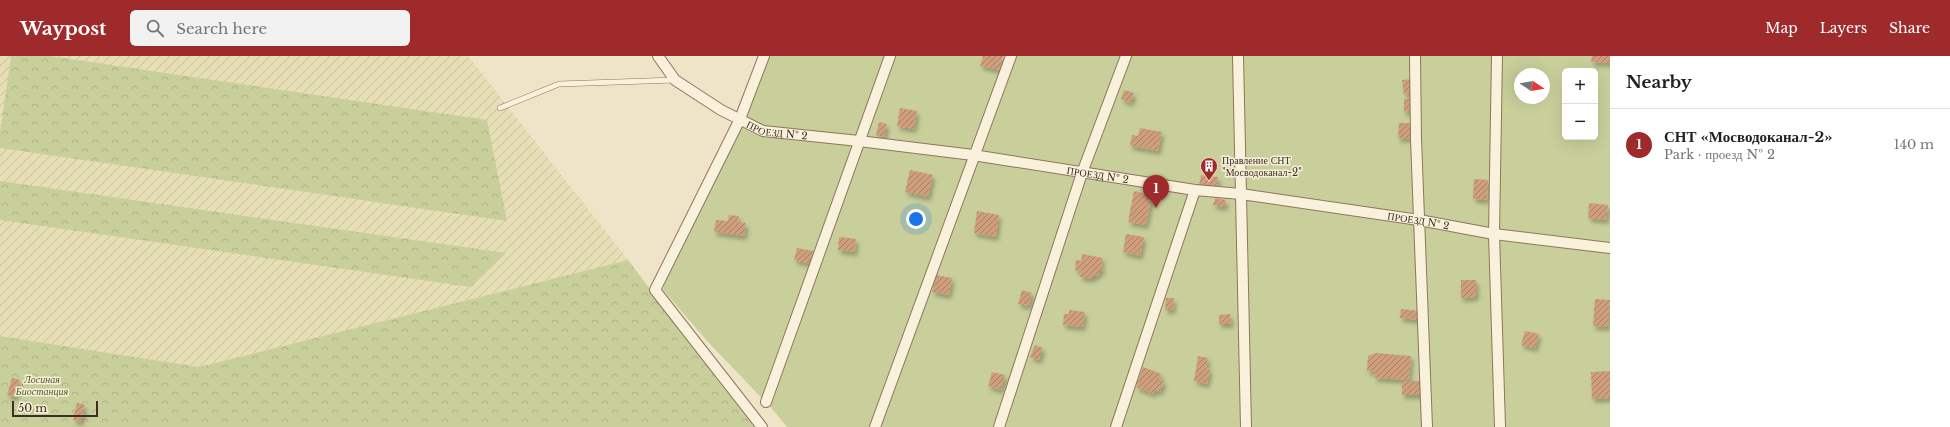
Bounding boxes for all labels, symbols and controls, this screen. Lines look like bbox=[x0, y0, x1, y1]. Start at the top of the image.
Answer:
search box bbox=[130, 10, 410, 46]
text: Waypost bbox=[20, 17, 106, 40]
icon: search bbox=[144, 17, 166, 39]
text: Search here bbox=[176, 19, 267, 38]
text: Map bbox=[1765, 19, 1798, 37]
text: Layers bbox=[1820, 19, 1867, 37]
text: Share bbox=[1889, 19, 1930, 37]
north arrow bbox=[1514, 68, 1550, 104]
map controls bbox=[1562, 68, 1598, 140]
button: + bbox=[1562, 68, 1598, 104]
text: Nearby bbox=[1626, 72, 1692, 93]
button: − bbox=[1562, 104, 1598, 140]
street label: ПРОЕЗД № 2 bbox=[744, 117, 808, 142]
text: СНТ «Мосводоканал-2» bbox=[1664, 127, 1833, 146]
text: 1 bbox=[1636, 136, 1642, 153]
text: 140 m bbox=[1894, 136, 1934, 153]
text: Park · проезд № 2 bbox=[1664, 146, 1775, 163]
place label: Правление СНТ "Мосводоканал-2" bbox=[1222, 154, 1302, 179]
building icon: Правление СНТ "Мосводоканал-2" bbox=[1199, 156, 1219, 181]
street label: ПРОЕЗД № 2 bbox=[1066, 163, 1130, 186]
pin: 1 bbox=[1143, 175, 1169, 208]
your location bbox=[906, 209, 926, 229]
street label: ПРОЕЗД № 2 bbox=[1387, 209, 1450, 232]
park label: Лосиная Биостанция bbox=[15, 373, 68, 398]
scale bar bbox=[12, 399, 98, 418]
text: 50 m bbox=[18, 401, 47, 415]

